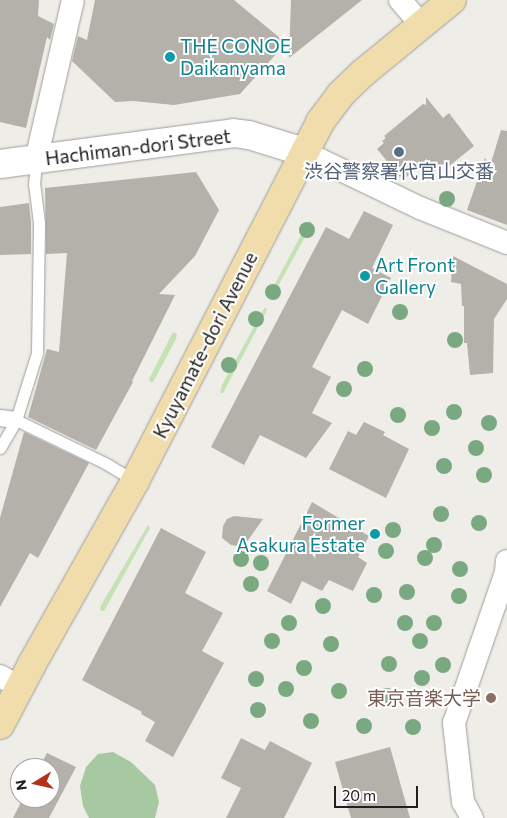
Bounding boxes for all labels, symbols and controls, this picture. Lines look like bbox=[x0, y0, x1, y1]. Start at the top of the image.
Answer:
place label: THE CONOE Daikanyama bbox=[180, 35, 291, 79]
marker: THE CONOE Daikanyama bbox=[164, 51, 176, 63]
street label: Hachiman-dori Street bbox=[44, 124, 232, 170]
marker: 渋谷警察署代官山交番 bbox=[393, 146, 405, 158]
place label: 渋谷警察署代官山交番 bbox=[304, 160, 494, 182]
street label: Kyuyamate-dori Avenue bbox=[148, 248, 262, 442]
place label: Art Front Gallery bbox=[375, 254, 455, 298]
marker: Art Front Gallery bbox=[359, 270, 371, 282]
place label: Former Asakura Estate bbox=[236, 512, 365, 556]
marker: Former Asakura Estate bbox=[369, 528, 381, 540]
place label: 東京音楽大学 bbox=[367, 687, 481, 709]
marker: 東京音楽大学 bbox=[485, 692, 497, 704]
north arrow bbox=[10, 758, 60, 808]
scale bar bbox=[337, 776, 421, 808]
text: N bbox=[11, 779, 30, 792]
text: 20 m bbox=[342, 786, 376, 804]

